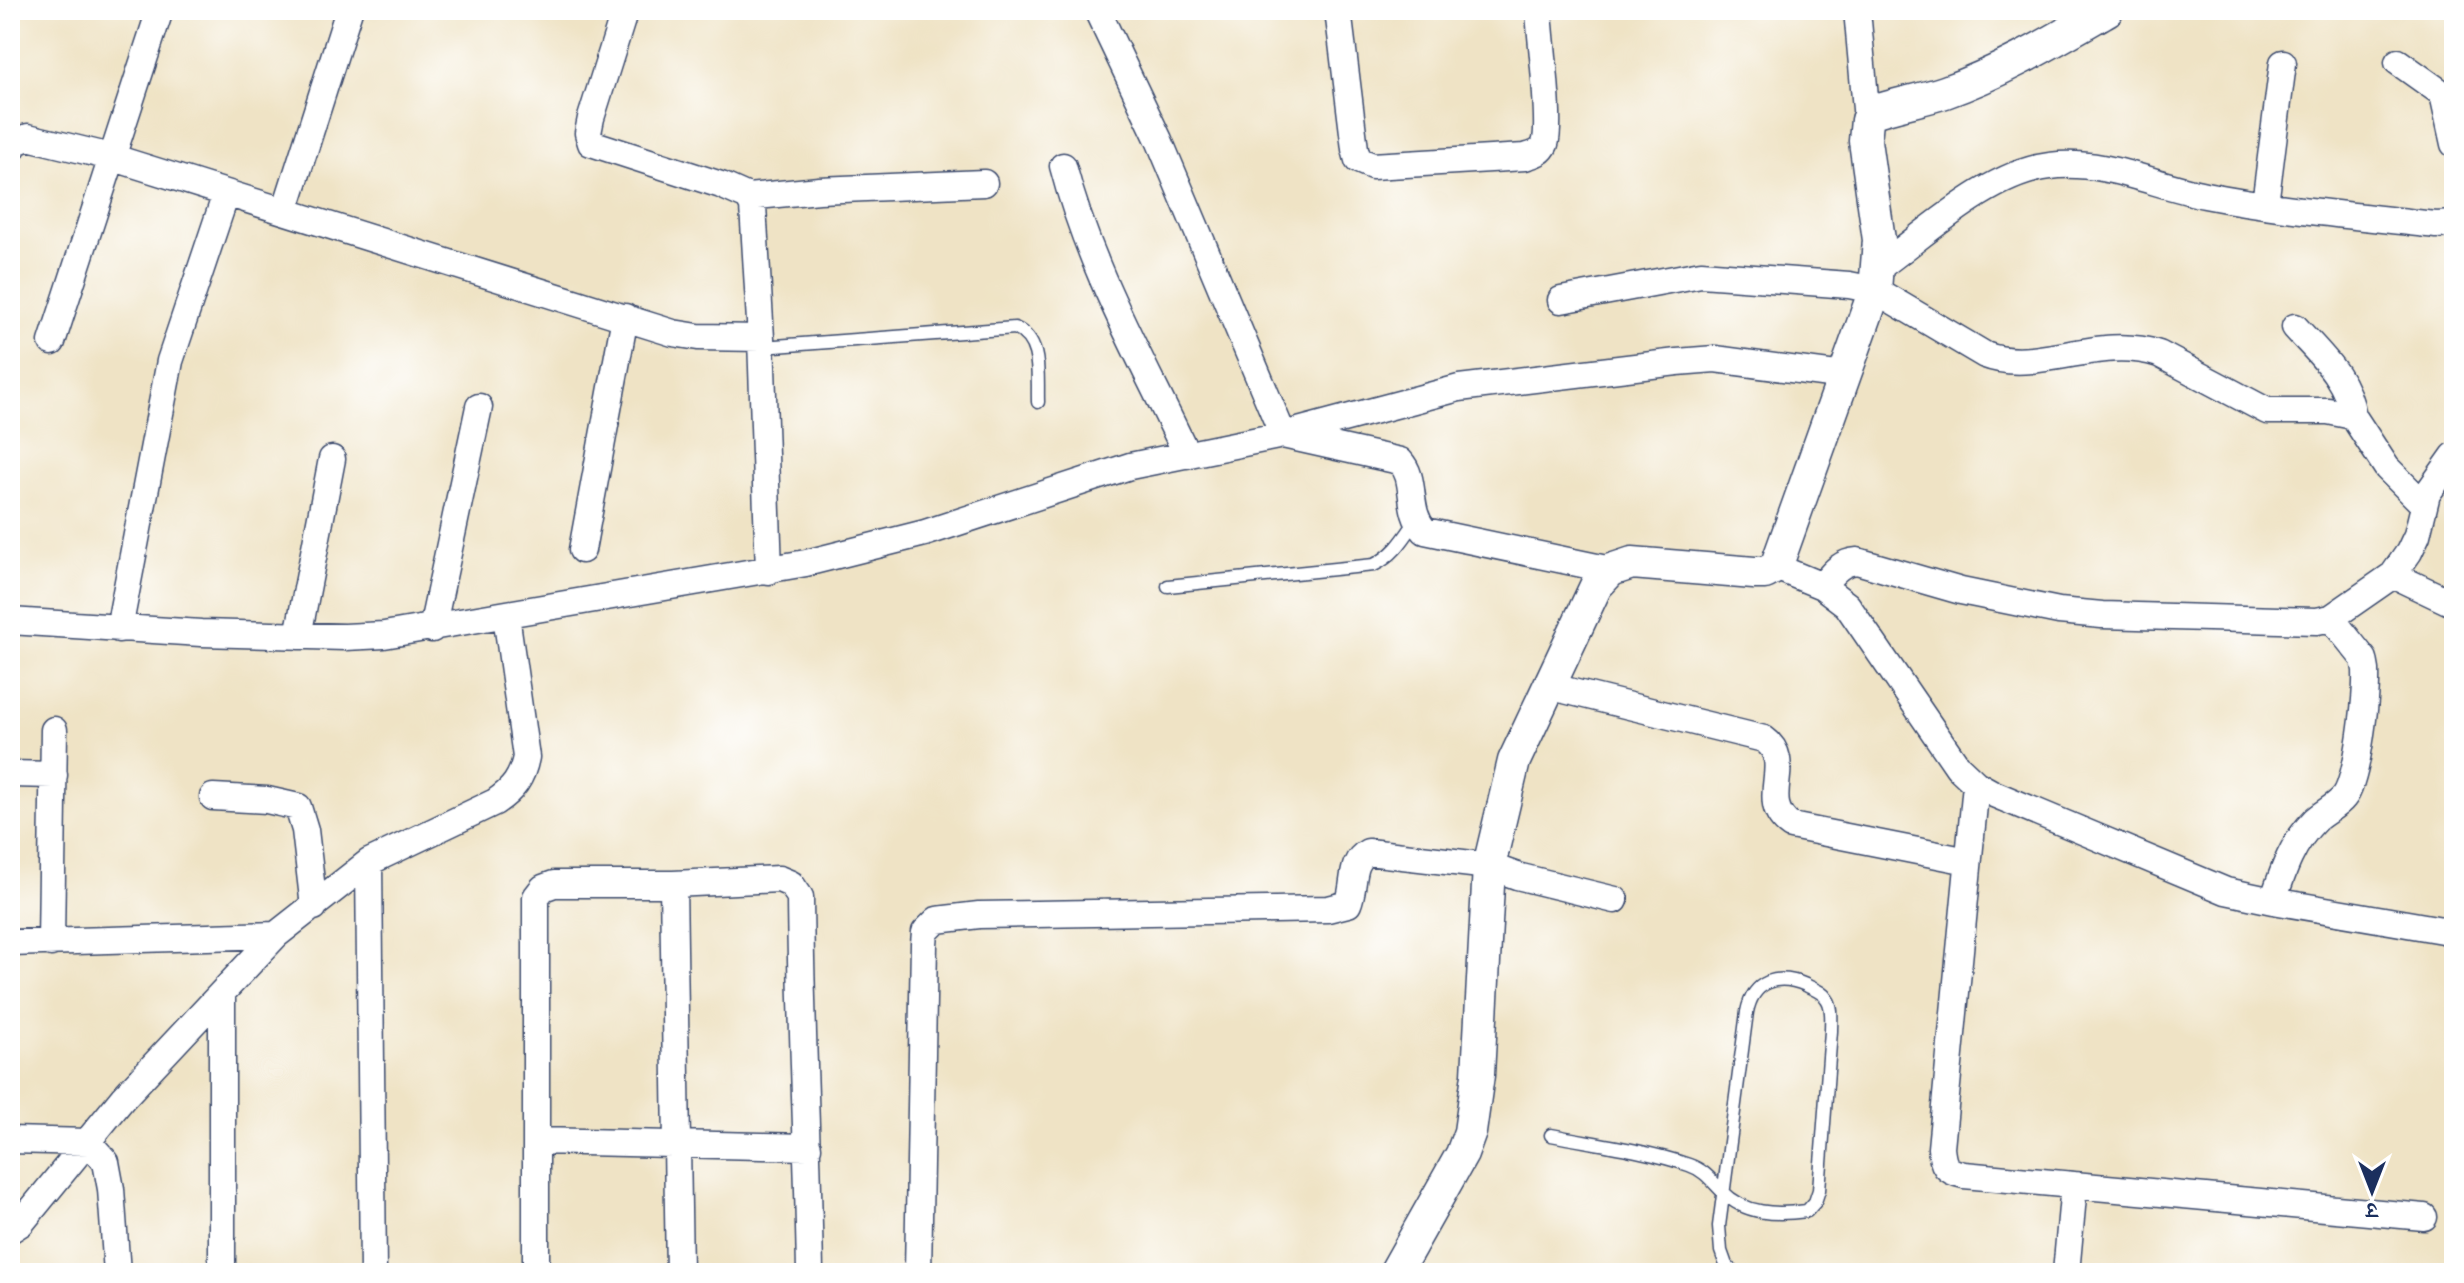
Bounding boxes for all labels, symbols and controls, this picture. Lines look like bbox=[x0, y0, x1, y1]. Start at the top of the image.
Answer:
north arrow bbox=[2332, 1151, 2412, 1231]
text: उ bbox=[2365, 1195, 2380, 1223]

